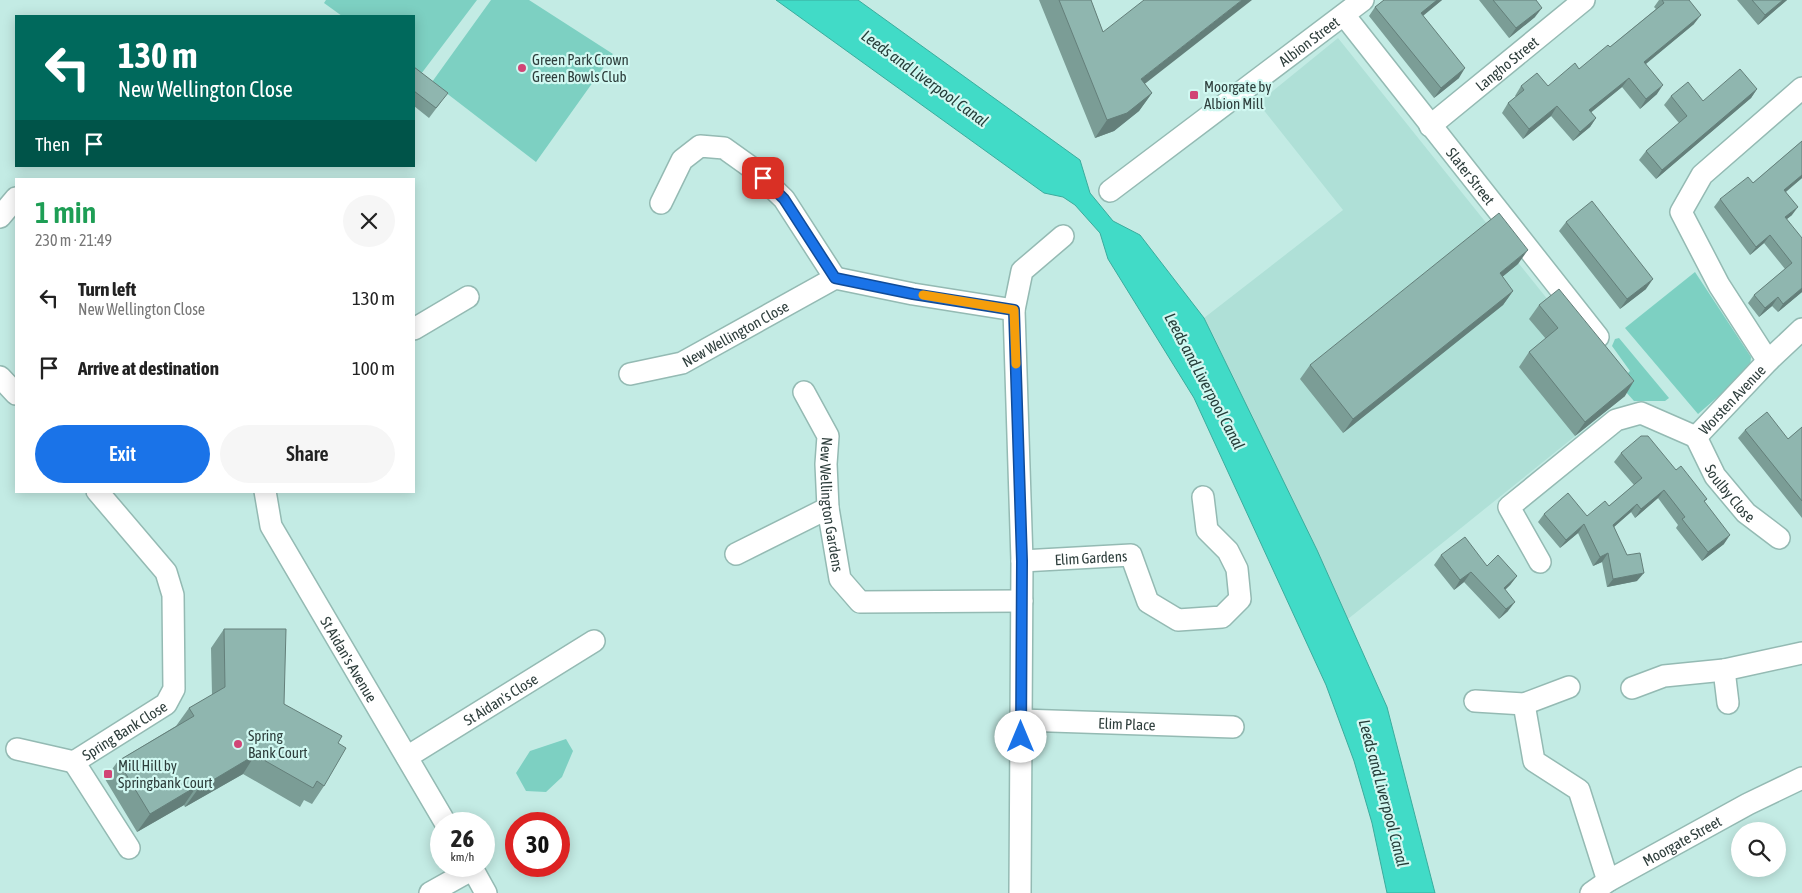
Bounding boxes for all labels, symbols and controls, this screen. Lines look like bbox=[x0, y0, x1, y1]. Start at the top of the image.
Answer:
street label: Albion Street bbox=[1275, 13, 1342, 69]
water label: Leeds and Liverpool Canal bbox=[858, 26, 992, 131]
street label: Langho Street bbox=[1472, 33, 1541, 94]
icon: left bbox=[35, 35, 100, 100]
text: 130 m bbox=[118, 35, 197, 75]
place label: Green Park Crown Green Bowls Club bbox=[532, 51, 629, 85]
marker: Green Park Crown Green Bowls Club bbox=[516, 62, 528, 74]
text: New Wellington Close bbox=[118, 76, 293, 102]
place label: Moorgate by Albion Mill bbox=[1204, 78, 1271, 112]
marker: Moorgate by Albion Mill bbox=[1188, 89, 1200, 101]
icon: arrive bbox=[80, 130, 108, 158]
text: Then bbox=[35, 133, 70, 155]
street label: Slater Street bbox=[1443, 144, 1499, 208]
pin bbox=[742, 157, 784, 199]
icon: arrive bbox=[749, 164, 777, 192]
text: 1 min bbox=[35, 195, 96, 229]
button: close bbox=[343, 195, 395, 247]
text: 230 m · 21:49 bbox=[35, 231, 112, 249]
text: Turn left bbox=[78, 278, 136, 300]
icon: left bbox=[35, 284, 63, 312]
text: 130 m bbox=[352, 287, 395, 309]
street label: New Wellington Close bbox=[679, 297, 792, 370]
text: New Wellington Close bbox=[78, 300, 205, 318]
water label: Leeds and Liverpool Canal bbox=[1161, 310, 1249, 453]
icon: arrive bbox=[35, 354, 63, 382]
text: Arrive at destination bbox=[78, 357, 219, 379]
text: 100 m bbox=[352, 357, 395, 379]
street label: Worsten Avenue bbox=[1695, 361, 1769, 437]
button: Exit bbox=[35, 425, 210, 483]
button: Share bbox=[220, 425, 395, 483]
street label: New Wellington Gardens bbox=[817, 437, 847, 573]
street label: Soulby Close bbox=[1702, 461, 1759, 525]
street label: Elim Gardens bbox=[1054, 547, 1128, 568]
street label: St Aidan's Avenue bbox=[318, 614, 381, 705]
street label: St Aidan's Close bbox=[460, 669, 541, 728]
street label: Spring Bank Close bbox=[79, 697, 170, 763]
position arrow bbox=[994, 710, 1046, 762]
street label: Elim Place bbox=[1098, 714, 1156, 733]
water label: Leeds and Liverpool Canal bbox=[1355, 717, 1412, 869]
place label: Spring Bank Court bbox=[248, 727, 308, 761]
marker: Spring Bank Court bbox=[232, 738, 244, 750]
place label: Mill Hill by Springbank Court bbox=[118, 757, 213, 791]
marker: Mill Hill by Springbank Court bbox=[102, 768, 114, 780]
speed limit sign: 30 bbox=[505, 812, 570, 877]
street label: Moorgate Street bbox=[1639, 812, 1724, 869]
map controls bbox=[1731, 822, 1786, 877]
button: search bbox=[1731, 822, 1786, 877]
text: 26 bbox=[451, 824, 474, 852]
text: km/h bbox=[451, 850, 474, 864]

